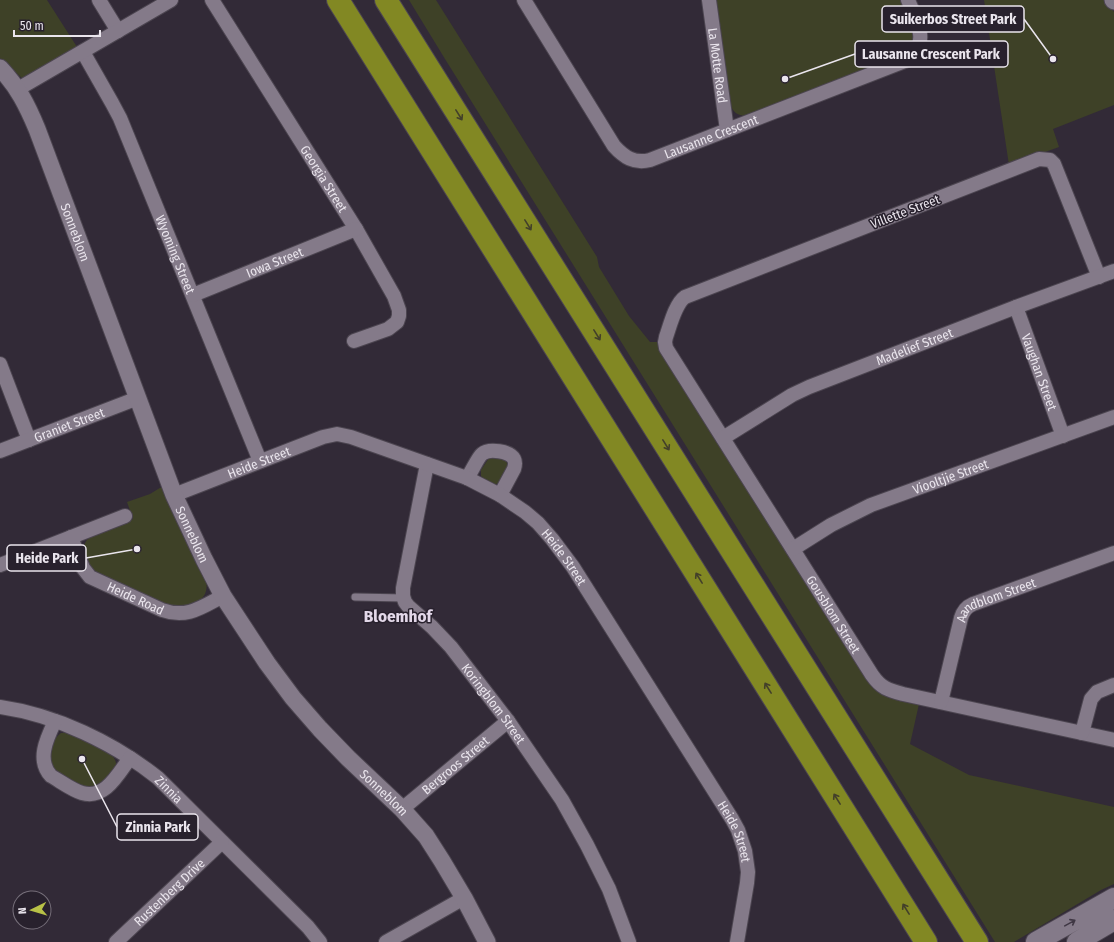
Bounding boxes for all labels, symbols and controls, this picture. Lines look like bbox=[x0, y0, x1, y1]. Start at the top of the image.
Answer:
callout: Suikerbos Street Park bbox=[882, 6, 1024, 32]
text: Suikerbos Street Park bbox=[890, 11, 1017, 28]
scale bar bbox=[14, 12, 100, 38]
text: 50 m bbox=[20, 19, 44, 33]
street label: La Motte Road bbox=[705, 27, 730, 104]
callout: Lausanne Crescent Park bbox=[855, 41, 1008, 67]
text: Lausanne Crescent Park bbox=[862, 46, 1001, 63]
one-way arrow bbox=[455, 109, 463, 121]
street label: Lausanne Crescent bbox=[662, 111, 761, 162]
street label: Georgia Street bbox=[297, 143, 351, 216]
street label: Villette Street bbox=[868, 191, 943, 232]
street label: Sonneblom bbox=[58, 201, 93, 263]
street label: Wyoming Street bbox=[152, 213, 198, 297]
one-way arrow bbox=[524, 219, 532, 231]
street label: Iowa Street bbox=[244, 244, 306, 281]
street label: Madelief Street bbox=[874, 325, 956, 368]
one-way arrow bbox=[593, 329, 601, 341]
street label: Vaughan Street bbox=[1018, 332, 1060, 413]
street label: Graniet Street bbox=[32, 404, 107, 445]
one-way arrow bbox=[662, 439, 670, 451]
street label: Heide Street bbox=[225, 443, 293, 481]
street label: Viooltjie Street bbox=[911, 456, 991, 497]
street label: Sonneblom bbox=[172, 504, 212, 565]
street label: Heide Street bbox=[539, 526, 590, 589]
callout: Heide Park bbox=[7, 545, 86, 571]
text: Heide Park bbox=[16, 550, 79, 567]
one-way arrow bbox=[695, 573, 703, 584]
street label: Gousblom Street bbox=[803, 573, 864, 657]
street label: Aandblom Street bbox=[953, 575, 1039, 624]
street label: Heide Road bbox=[105, 579, 166, 618]
district label: Bloemhof bbox=[364, 606, 434, 627]
street label: Koringblom Street bbox=[458, 661, 529, 747]
one-way arrow bbox=[764, 683, 772, 694]
street label: Bergroos Street bbox=[419, 733, 493, 797]
street label: Sonneblom bbox=[357, 766, 411, 819]
street label: Zinnia bbox=[152, 773, 186, 806]
one-way arrow bbox=[833, 794, 841, 805]
street label: Heide Street bbox=[714, 798, 754, 864]
callout: Zinnia Park bbox=[117, 814, 198, 840]
text: Zinnia Park bbox=[126, 819, 191, 836]
street label: Rustenberg Drive bbox=[131, 855, 208, 929]
north arrow bbox=[12, 890, 52, 930]
one-way arrow bbox=[901, 903, 909, 915]
text: N bbox=[16, 907, 29, 915]
one-way arrow bbox=[1064, 918, 1076, 926]

